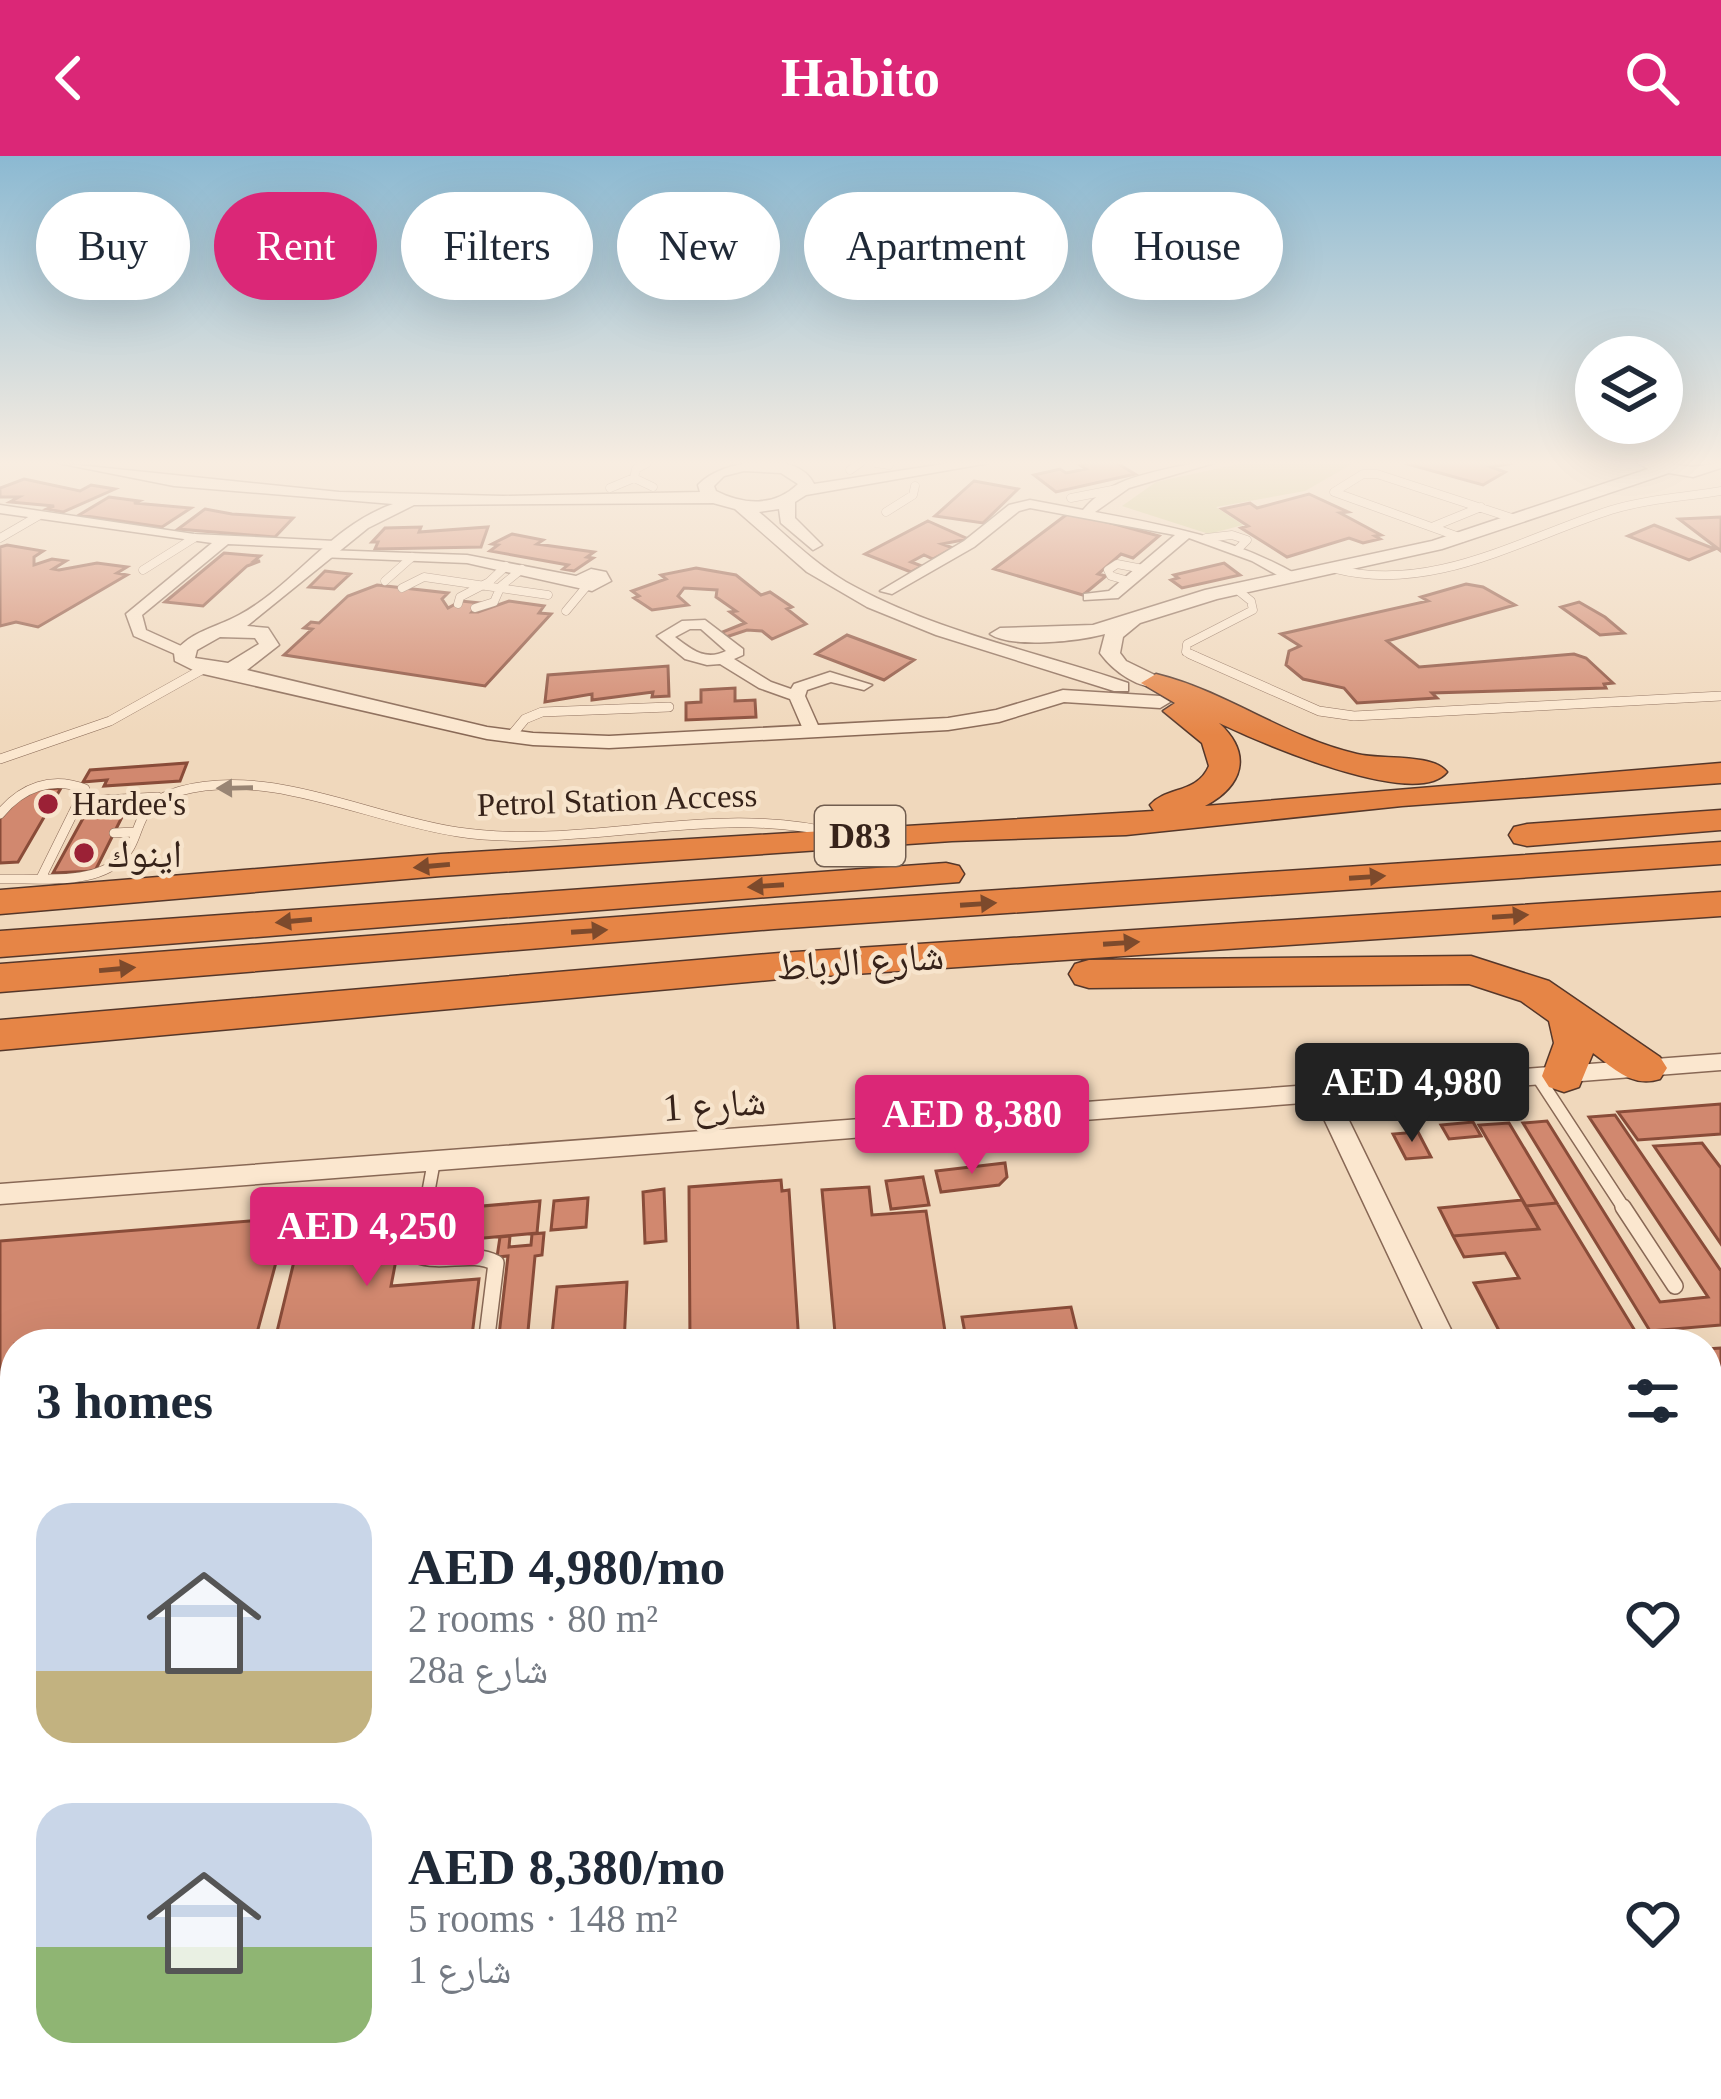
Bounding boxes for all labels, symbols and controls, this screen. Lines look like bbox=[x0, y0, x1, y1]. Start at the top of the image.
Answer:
icon: back bbox=[36, 45, 102, 111]
icon: search bbox=[1619, 45, 1685, 111]
text: Habito bbox=[781, 48, 940, 108]
chip: Buy bbox=[36, 192, 190, 300]
chip: Rent bbox=[214, 192, 377, 300]
chip: Filters bbox=[401, 192, 593, 300]
chip: New bbox=[617, 192, 780, 300]
chip: Apartment bbox=[804, 192, 1068, 300]
chip: House bbox=[1092, 192, 1283, 300]
map controls bbox=[1575, 336, 1683, 444]
button: layers bbox=[1575, 336, 1683, 444]
street label: Petrol Station Access bbox=[476, 777, 758, 823]
one-way arrow bbox=[215, 778, 253, 798]
place label: Hardee's bbox=[72, 786, 186, 822]
marker: Hardee's bbox=[35, 791, 61, 817]
road number: D83 bbox=[815, 806, 905, 866]
place label: اينوك bbox=[108, 832, 182, 875]
marker: اينوك bbox=[71, 840, 97, 866]
one-way arrow bbox=[412, 857, 450, 876]
one-way arrow bbox=[1349, 868, 1386, 887]
one-way arrow bbox=[747, 877, 784, 896]
one-way arrow bbox=[960, 894, 997, 913]
one-way arrow bbox=[1492, 906, 1529, 925]
one-way arrow bbox=[274, 912, 312, 931]
one-way arrow bbox=[571, 921, 608, 940]
one-way arrow bbox=[1103, 933, 1140, 952]
street label: شارع الرباط bbox=[775, 934, 945, 991]
one-way arrow bbox=[99, 959, 136, 978]
pin: AED 4,980 bbox=[1275, 1043, 1549, 1145]
text: AED 4,980 bbox=[1322, 1060, 1502, 1103]
pin: AED 8,380 bbox=[835, 1075, 1109, 1177]
street label: شارع 1 bbox=[661, 1079, 767, 1132]
text: AED 8,380 bbox=[882, 1092, 1062, 1135]
pin: AED 4,250 bbox=[230, 1187, 504, 1289]
text: AED 4,250 bbox=[277, 1204, 457, 1247]
icon: filters bbox=[1620, 1368, 1686, 1434]
text: 3 homes bbox=[36, 1373, 213, 1429]
text: AED 4,980/mo bbox=[408, 1539, 725, 1595]
icon: home bbox=[132, 1551, 276, 1695]
icon: heart bbox=[1620, 1590, 1686, 1656]
text: 2 rooms · 80 m² bbox=[408, 1597, 658, 1640]
text: 28a شارع bbox=[408, 1648, 548, 1691]
text: AED 8,380/mo bbox=[408, 1839, 725, 1895]
icon: home bbox=[132, 1851, 276, 1995]
icon: heart bbox=[1620, 1890, 1686, 1956]
text: 5 rooms · 148 m² bbox=[408, 1897, 678, 1940]
text: شارع 1 bbox=[408, 1948, 511, 1991]

